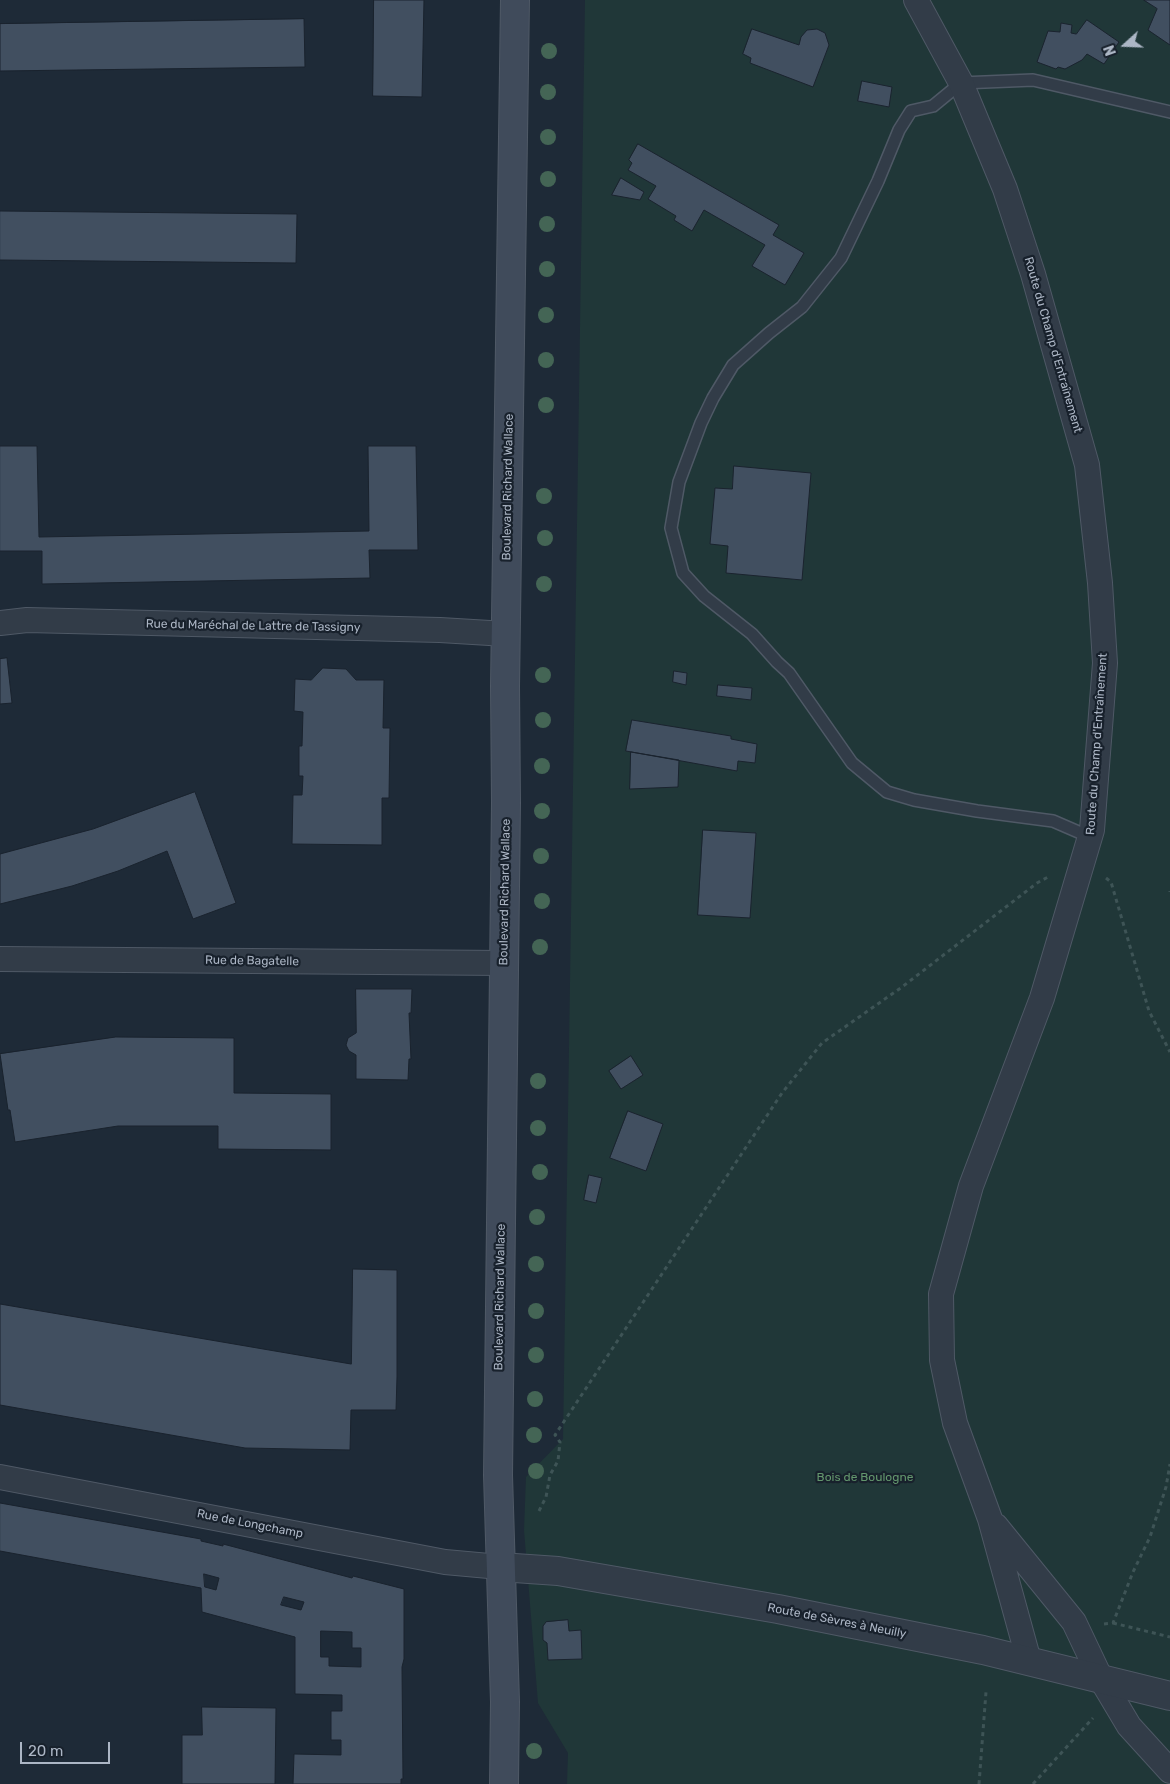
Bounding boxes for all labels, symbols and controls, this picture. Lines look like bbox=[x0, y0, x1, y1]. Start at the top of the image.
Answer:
north arrow bbox=[1100, 20, 1150, 70]
text: N bbox=[1101, 43, 1120, 58]
street label: Route du Champ d'Entraînement bbox=[1021, 255, 1085, 435]
street label: Boulevard Richard Wallace bbox=[500, 414, 516, 560]
street label: Rue du Maréchal de Lattre de Tassigny bbox=[146, 617, 360, 635]
street label: Route du Champ d'Entraînement bbox=[1083, 653, 1111, 835]
street label: Boulevard Richard Wallace bbox=[497, 819, 513, 965]
street label: Rue de Bagatelle bbox=[205, 953, 299, 969]
street label: Boulevard Richard Wallace bbox=[492, 1224, 508, 1370]
park label: Bois de Boulogne bbox=[817, 1471, 913, 1485]
street label: Rue de Longchamp bbox=[196, 1507, 304, 1541]
street label: Route de Sèvres à Neuilly bbox=[766, 1600, 908, 1642]
scale bar bbox=[22, 1732, 112, 1764]
text: 20 m bbox=[28, 1742, 63, 1760]

